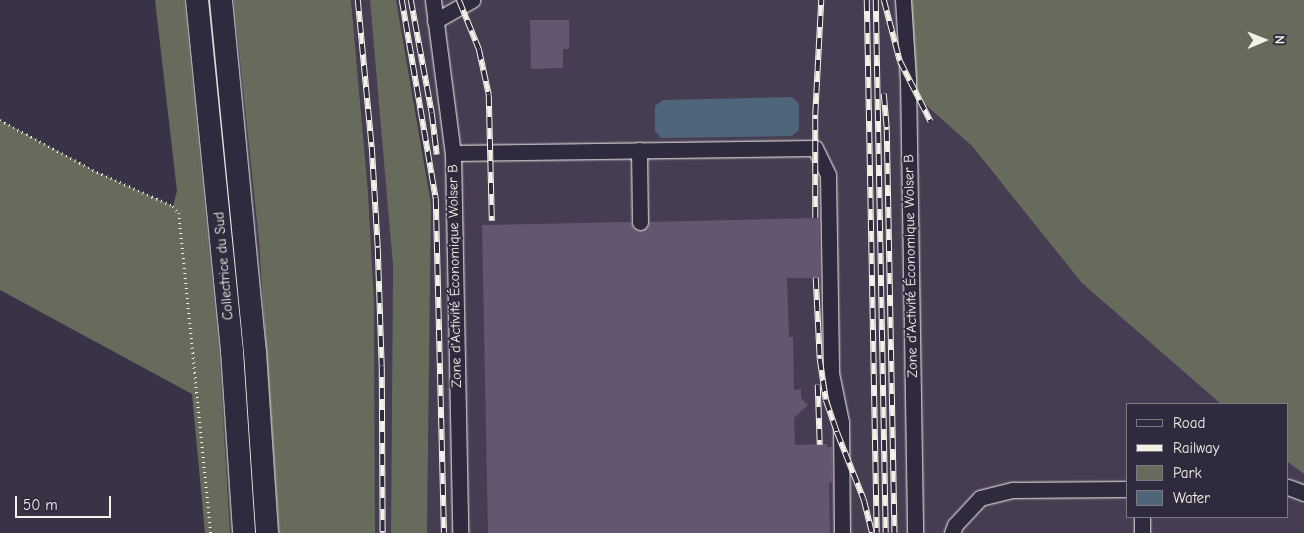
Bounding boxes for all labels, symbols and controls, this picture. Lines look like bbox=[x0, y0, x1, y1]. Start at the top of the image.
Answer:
north arrow bbox=[1239, 15, 1289, 65]
text: N bbox=[1271, 35, 1288, 44]
street label: Zone d'Activité Économique Wolser B bbox=[901, 154, 921, 378]
street label: Zone d'Activité Économique Wolser B bbox=[445, 164, 465, 388]
street label: Collectrice du Sud bbox=[211, 211, 237, 321]
legend bbox=[1126, 403, 1289, 518]
text: Road bbox=[1173, 414, 1205, 432]
text: Railway bbox=[1173, 439, 1219, 457]
text: Park bbox=[1173, 464, 1202, 482]
scale bar bbox=[18, 486, 114, 518]
text: Water bbox=[1173, 489, 1210, 507]
text: 50 m bbox=[23, 496, 58, 514]

